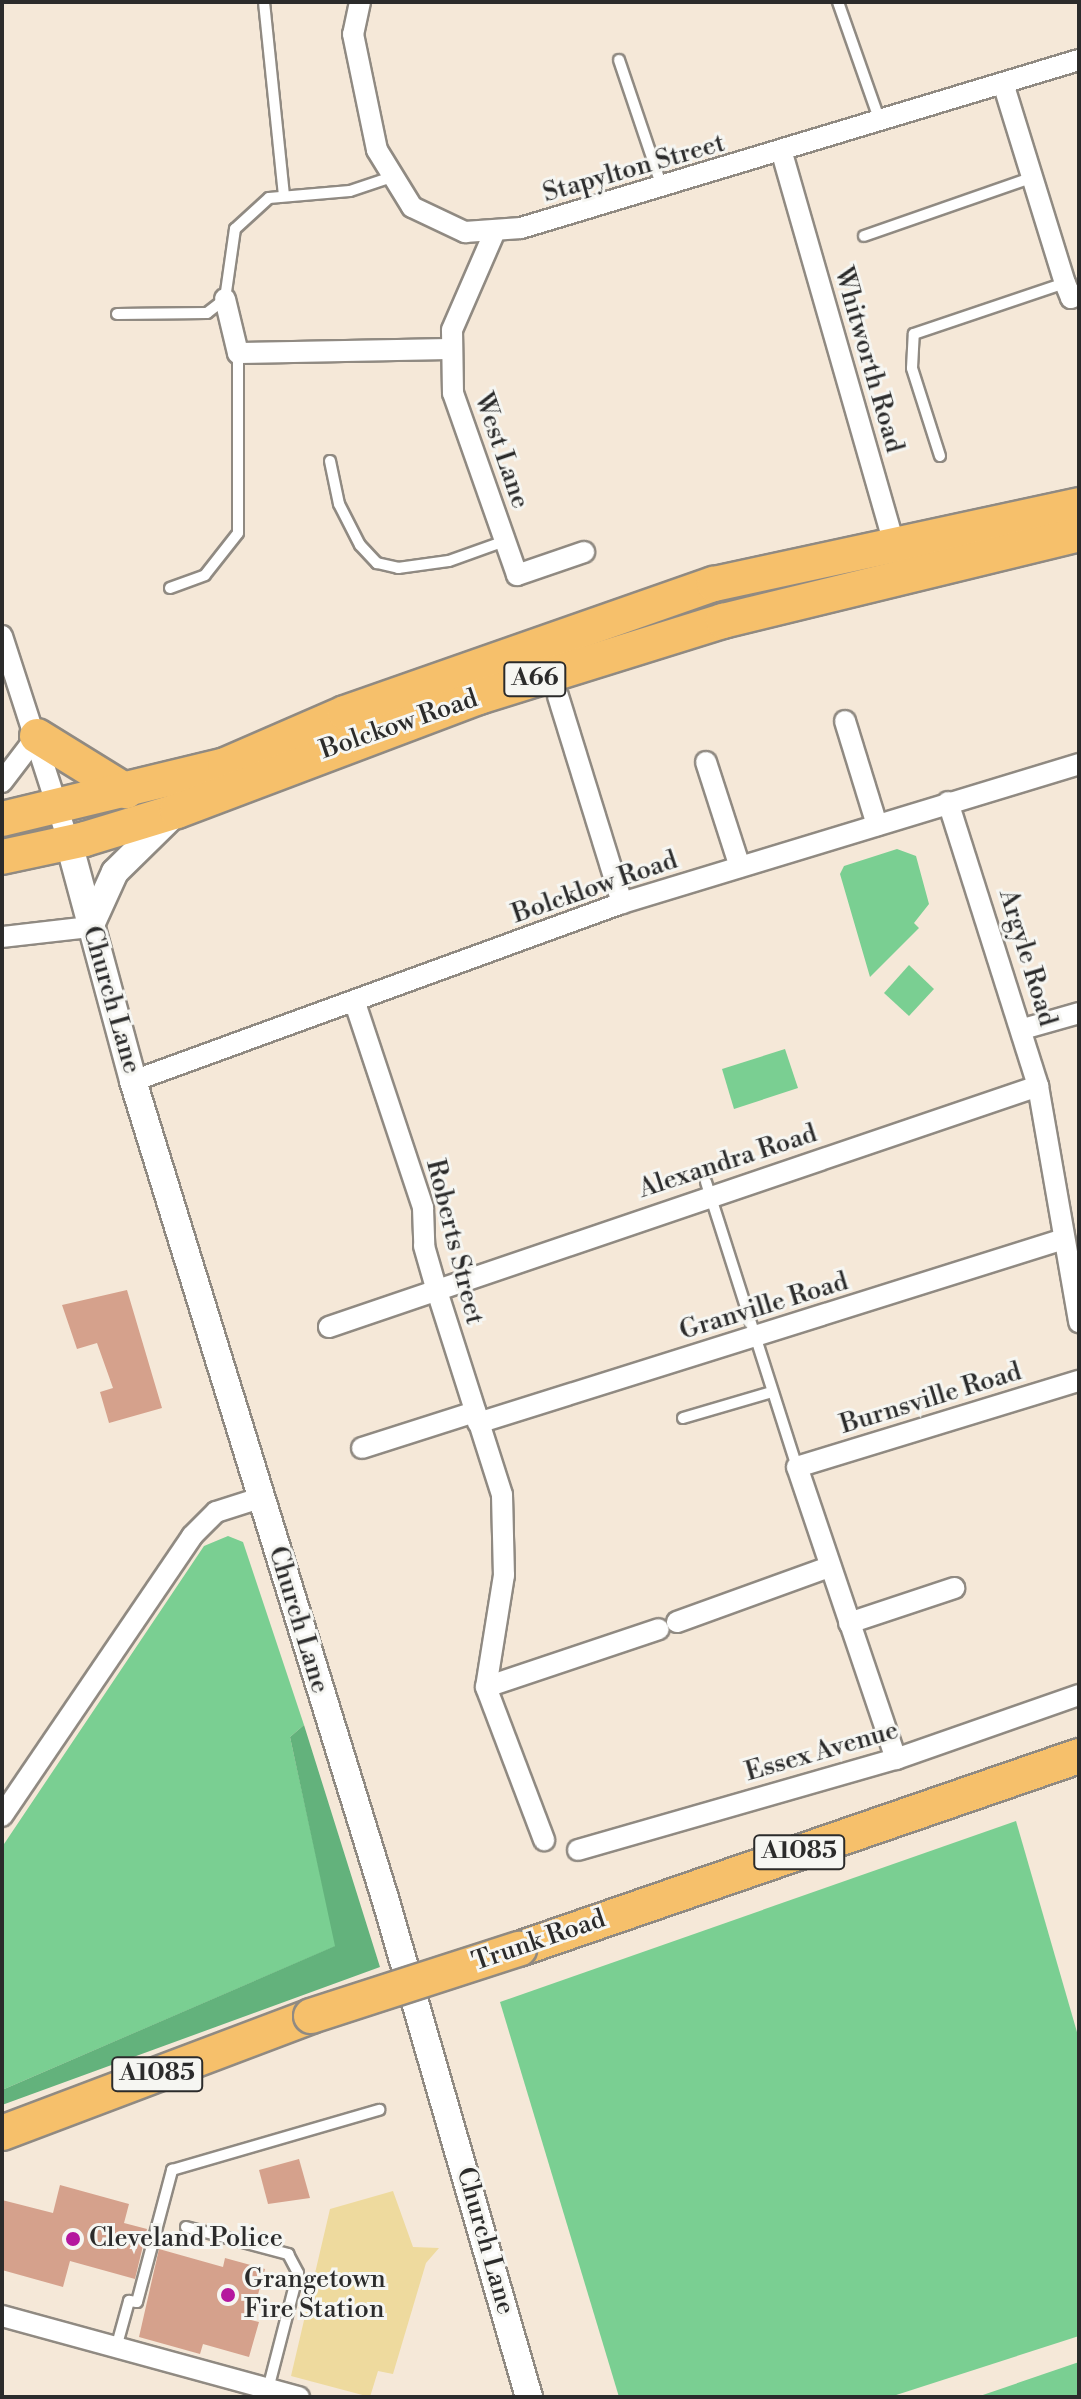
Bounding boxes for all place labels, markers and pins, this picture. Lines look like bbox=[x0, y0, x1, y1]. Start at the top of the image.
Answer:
place label: Cleveland Police bbox=[89, 2223, 283, 2255]
marker: Cleveland Police bbox=[64, 2230, 82, 2248]
place label: Grangetown Fire Station bbox=[244, 2264, 386, 2326]
marker: Grangetown Fire Station bbox=[219, 2286, 237, 2304]

